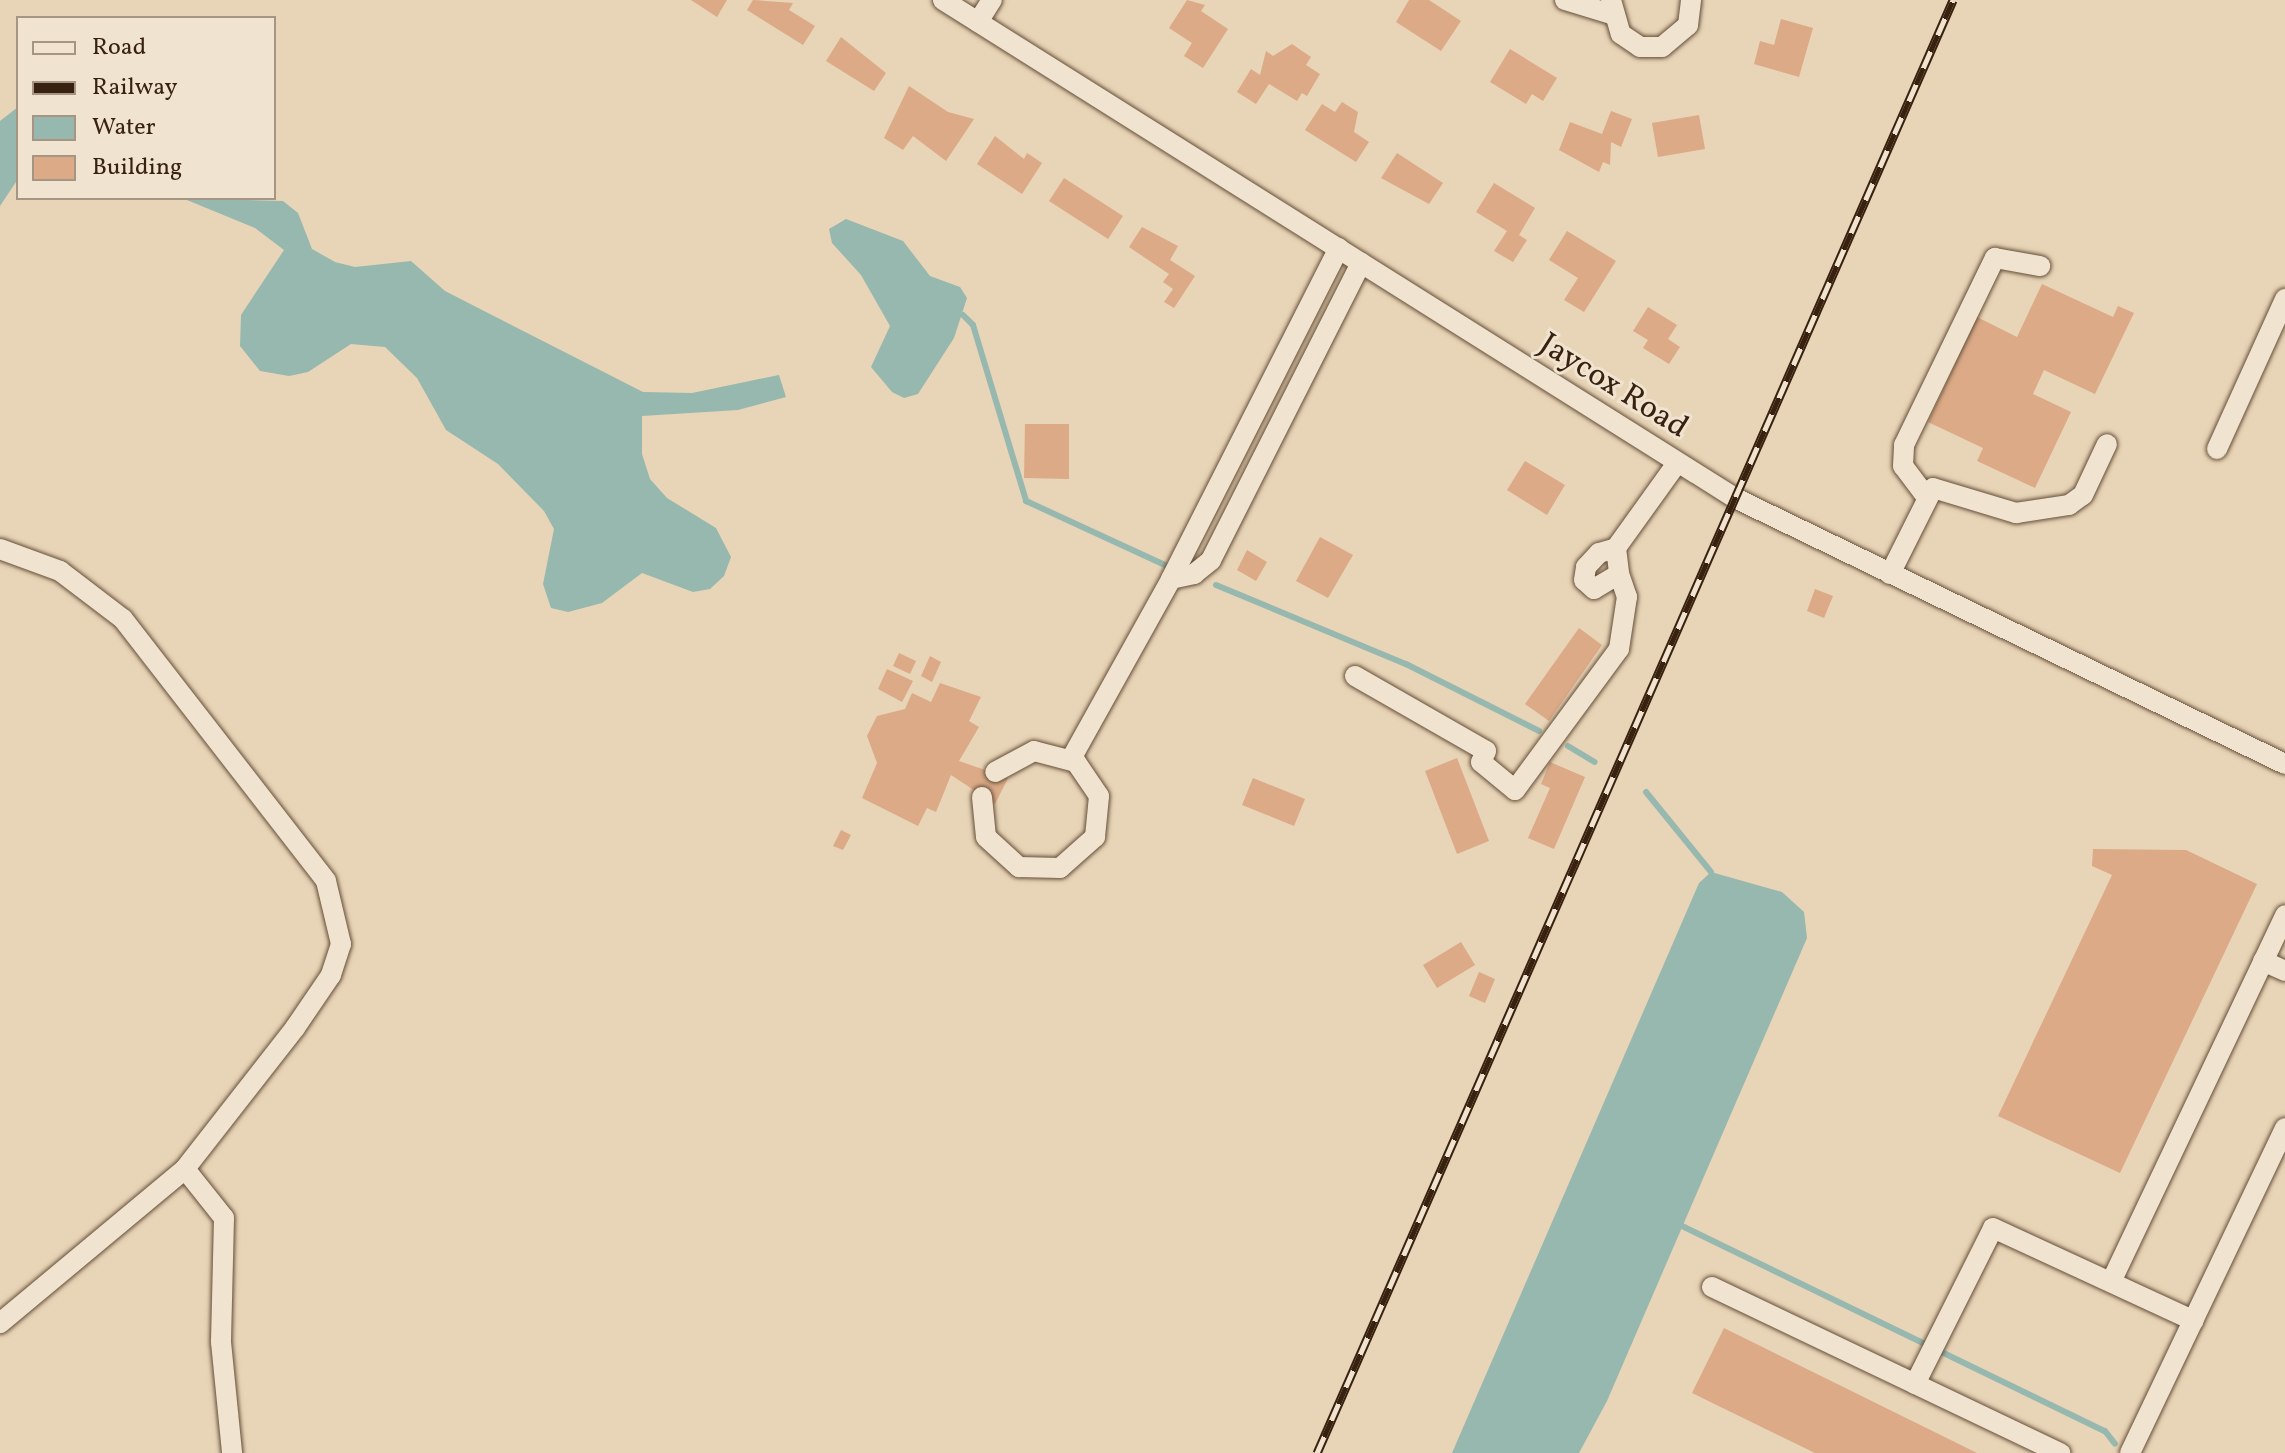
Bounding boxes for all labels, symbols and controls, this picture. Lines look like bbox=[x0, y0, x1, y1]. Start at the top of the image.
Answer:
legend bbox=[16, 16, 276, 200]
text: Road bbox=[92, 31, 146, 65]
text: Railway bbox=[92, 71, 178, 105]
text: Water bbox=[92, 111, 156, 145]
text: Building bbox=[92, 151, 182, 185]
street label: Jaycox Road bbox=[1531, 326, 1695, 448]

